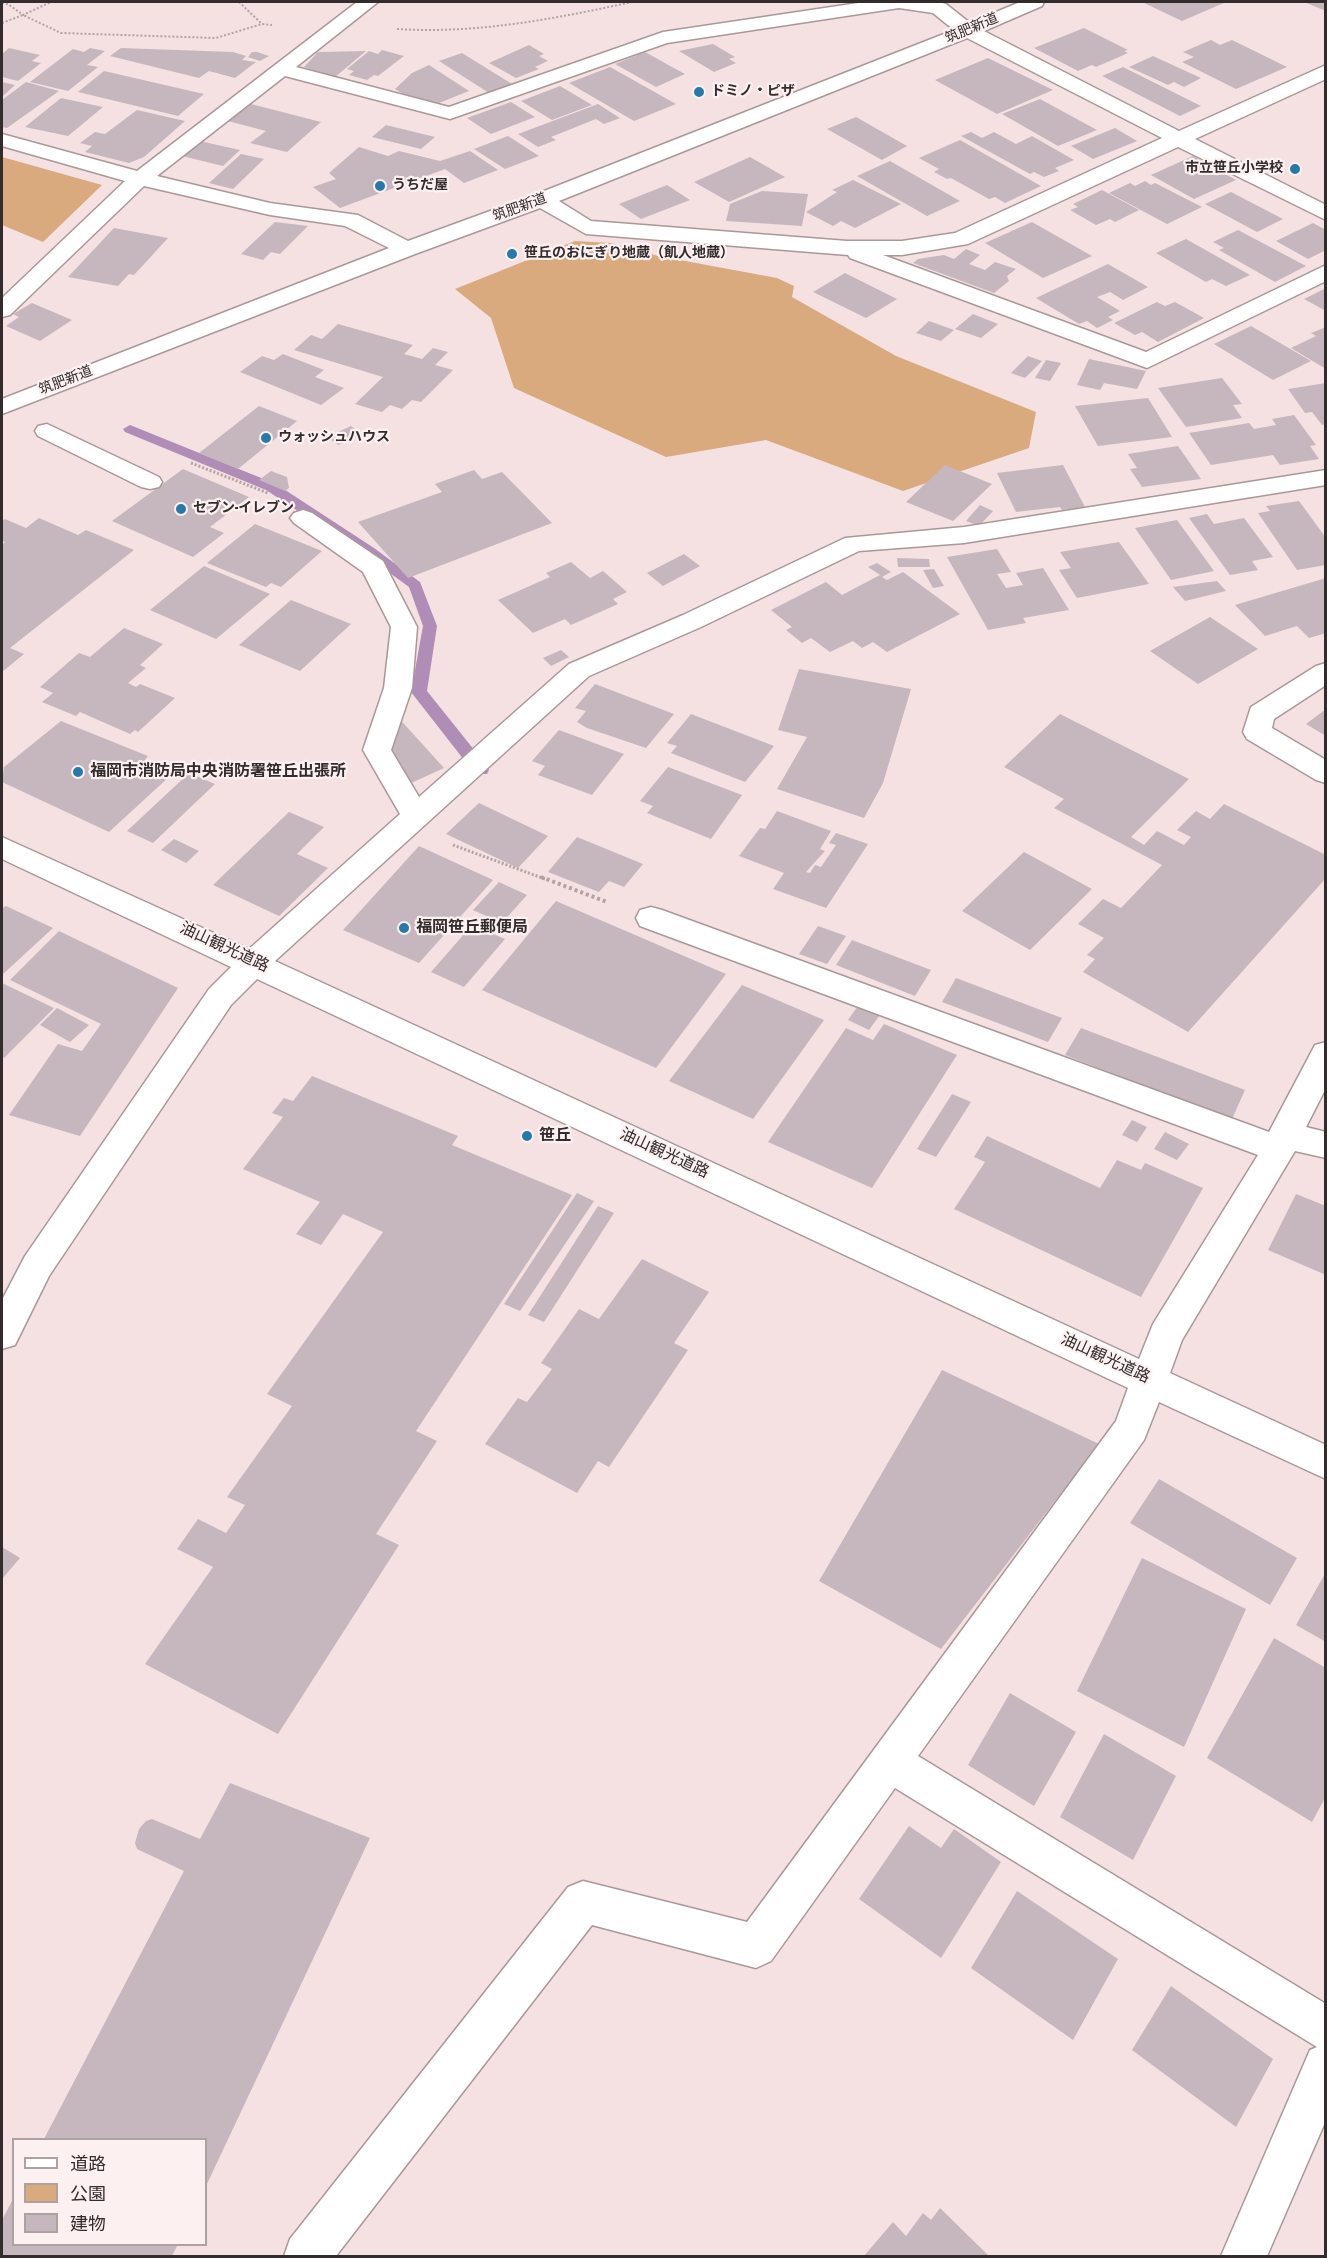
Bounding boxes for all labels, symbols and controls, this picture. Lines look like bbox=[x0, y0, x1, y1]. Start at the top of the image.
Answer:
street label: 筑肥新道 bbox=[943, 10, 1001, 48]
place label: ドミノ・ピザ bbox=[711, 84, 795, 100]
marker: ドミノ・ピザ bbox=[692, 85, 706, 99]
place label: 市立笹丘小学校 bbox=[1185, 161, 1283, 177]
marker: 市立笹丘小学校 bbox=[1288, 162, 1302, 176]
place label: うちだ屋 bbox=[392, 178, 448, 194]
marker: うちだ屋 bbox=[373, 179, 387, 193]
street label: 筑肥新道 bbox=[491, 191, 549, 225]
place label: 笹丘のおにぎり地蔵（飢人地蔵） bbox=[524, 246, 734, 262]
marker: 笹丘のおにぎり地蔵（飢人地蔵） bbox=[505, 247, 519, 261]
street label: 筑肥新道 bbox=[37, 363, 95, 399]
place label: ウォッシュハウス bbox=[278, 430, 390, 446]
marker: ウォッシュハウス bbox=[259, 431, 273, 445]
place label: セブン-イレブン bbox=[193, 501, 294, 517]
marker: セブン-イレブン bbox=[174, 502, 188, 516]
place label: 福岡市消防局中央消防署笹丘出張所 bbox=[90, 762, 346, 782]
marker: 福岡市消防局中央消防署笹丘出張所 bbox=[71, 765, 85, 779]
place label: 福岡笹丘郵便局 bbox=[416, 918, 528, 938]
street label: 油山観光道路 bbox=[176, 919, 272, 977]
marker: 福岡笹丘郵便局 bbox=[397, 921, 411, 935]
street label: 油山観光道路 bbox=[616, 1125, 712, 1183]
place label: 笹丘 bbox=[539, 1126, 571, 1146]
marker: 笹丘 bbox=[520, 1129, 534, 1143]
street label: 油山観光道路 bbox=[1057, 1330, 1153, 1388]
legend bbox=[12, 2138, 207, 2246]
text: 道路 bbox=[70, 2151, 106, 2177]
text: 公園 bbox=[70, 2181, 106, 2207]
text: 建物 bbox=[70, 2211, 106, 2237]

